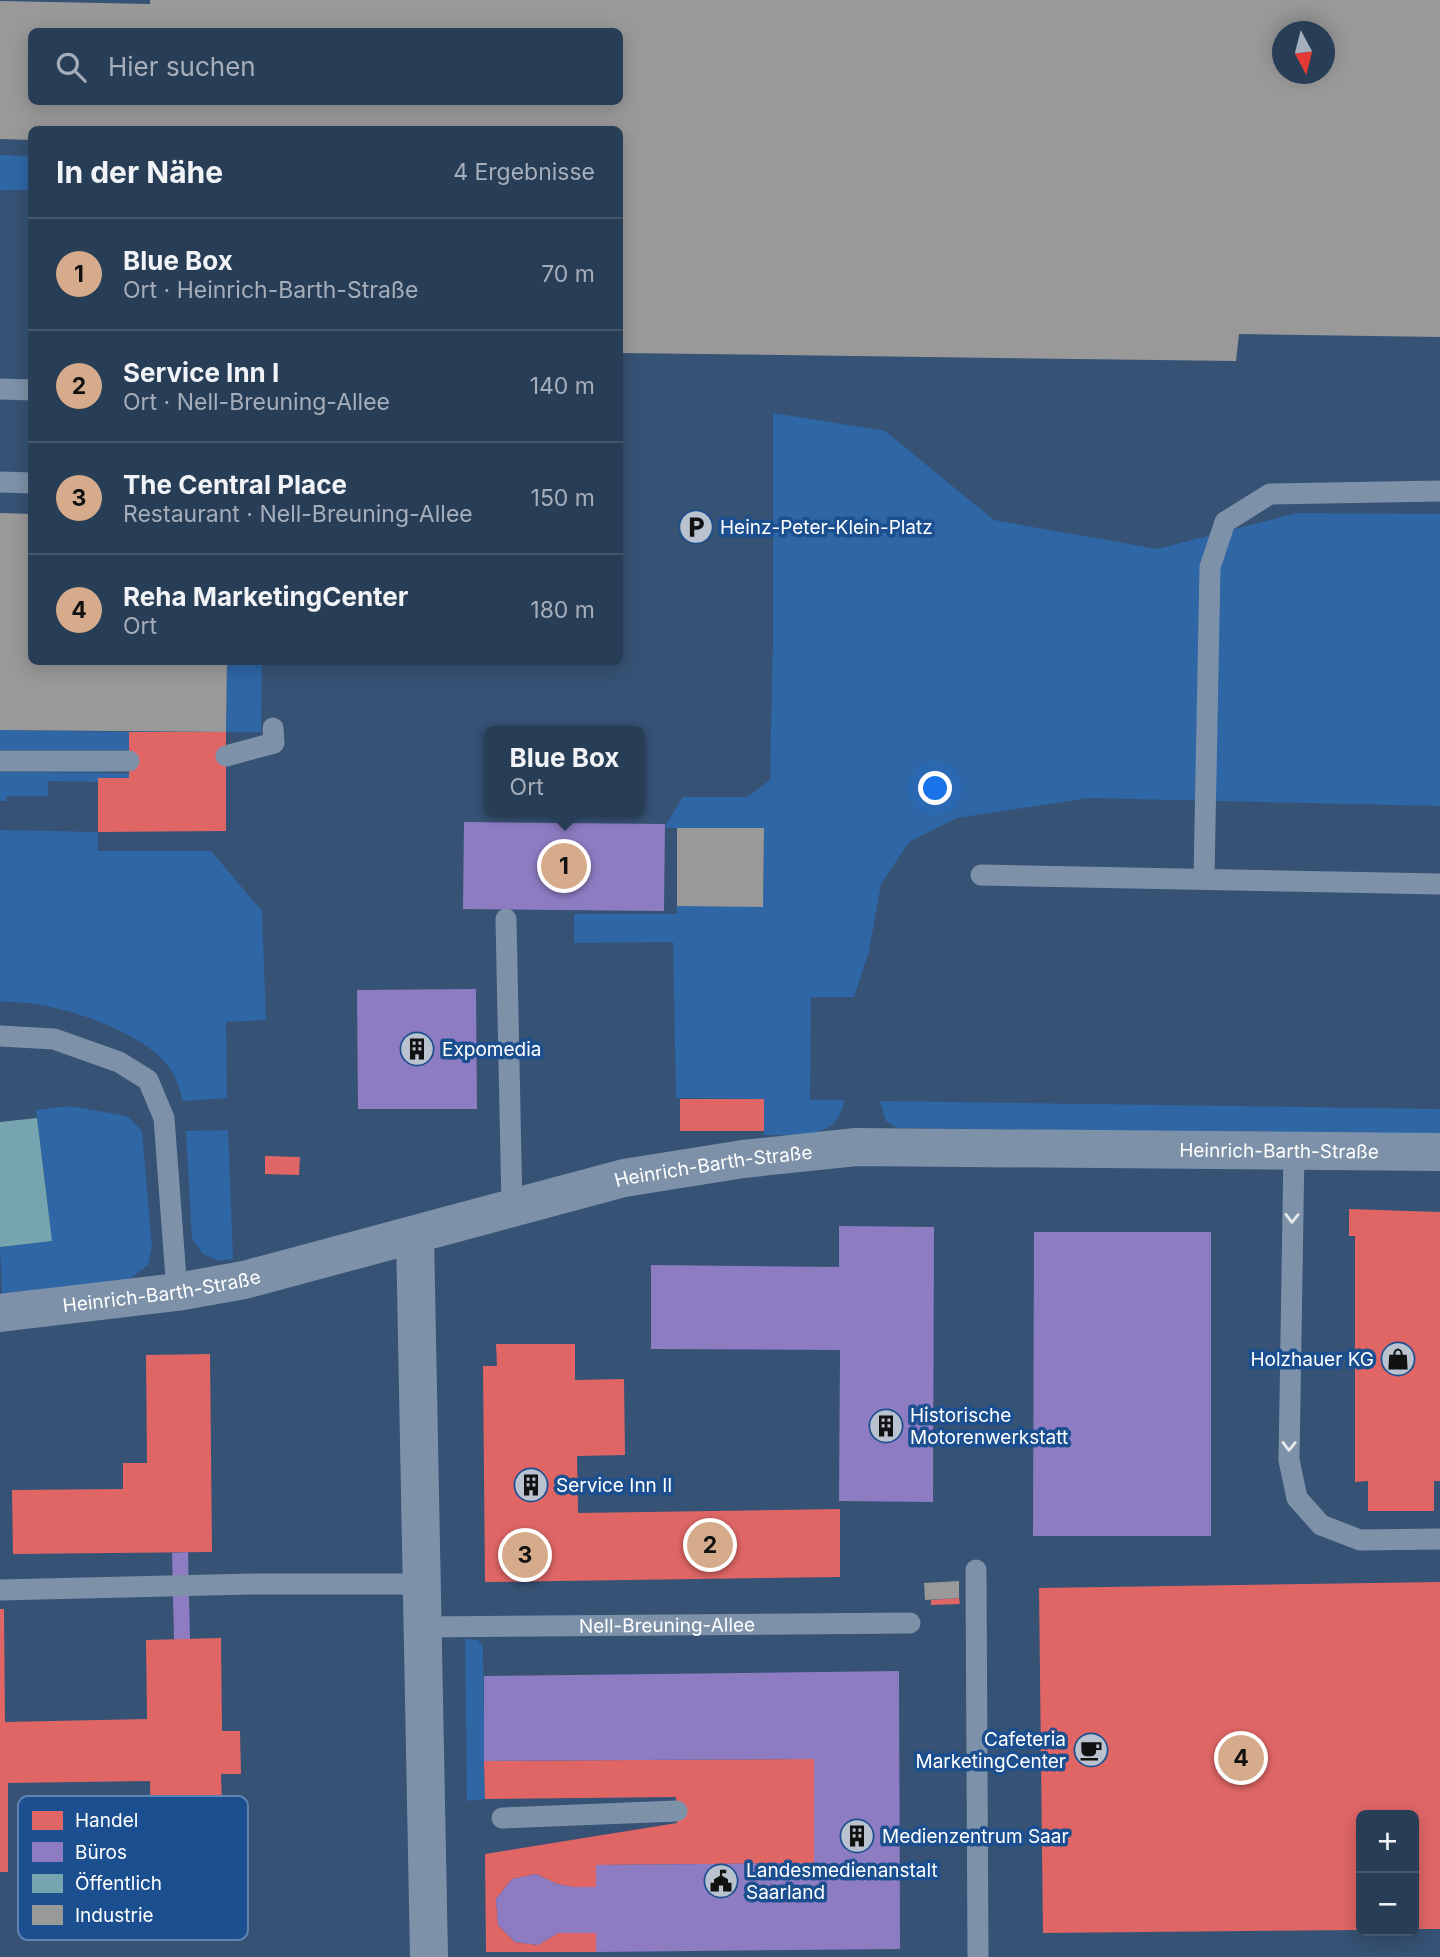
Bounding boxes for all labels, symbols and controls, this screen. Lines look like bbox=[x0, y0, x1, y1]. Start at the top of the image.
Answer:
north arrow bbox=[1272, 21, 1335, 84]
search box bbox=[28, 28, 623, 105]
icon: search bbox=[52, 48, 90, 86]
text: Hier suchen bbox=[108, 51, 256, 82]
text: In der Nähe bbox=[56, 154, 223, 190]
text: 4 Ergebnisse bbox=[453, 158, 595, 186]
text: Blue Box bbox=[123, 245, 233, 276]
text: 1 bbox=[74, 260, 84, 288]
text: 70 m bbox=[541, 260, 595, 288]
text: Ort · Heinrich-Barth-Straße bbox=[123, 276, 418, 304]
text: Service Inn I bbox=[123, 357, 279, 388]
text: 2 bbox=[72, 372, 86, 400]
text: 140 m bbox=[530, 372, 595, 400]
text: Ort · Nell-Breuning-Allee bbox=[123, 388, 390, 416]
text: The Central Place bbox=[123, 469, 347, 500]
text: 3 bbox=[72, 484, 86, 512]
text: 150 m bbox=[531, 484, 595, 512]
text: Restaurant · Nell-Breuning-Allee bbox=[123, 500, 473, 528]
parking icon: Heinz-Peter-Klein-Platz bbox=[677, 508, 715, 546]
place label: Heinz-Peter-Klein-Platz bbox=[720, 516, 933, 539]
text: Reha MarketingCenter bbox=[123, 581, 408, 612]
text: 4 bbox=[71, 596, 87, 624]
text: 180 m bbox=[530, 596, 595, 624]
text: Ort bbox=[123, 612, 157, 640]
popup bbox=[484, 726, 645, 817]
text: Blue Box bbox=[510, 742, 619, 773]
your location bbox=[918, 771, 952, 805]
text: Ort bbox=[510, 773, 544, 801]
pin: 1 bbox=[541, 840, 587, 892]
building icon: Expomedia bbox=[398, 1030, 436, 1068]
place label: Expomedia bbox=[442, 1038, 541, 1061]
street label: Heinrich-Barth-Straße bbox=[1179, 1138, 1379, 1163]
street label: Heinrich-Barth-Straße bbox=[612, 1140, 813, 1192]
one-way arrow bbox=[1284, 1213, 1300, 1224]
street label: Heinrich-Barth-Straße bbox=[61, 1265, 263, 1317]
shop icon: Holzhauer KG bbox=[1379, 1340, 1417, 1378]
place label: Holzhauer KG bbox=[1250, 1348, 1374, 1371]
place label: Historische Motorenwerkstatt bbox=[910, 1404, 1068, 1449]
building icon: Historische Motorenwerkstatt bbox=[867, 1407, 905, 1445]
one-way arrow bbox=[1281, 1441, 1297, 1451]
building icon: Service Inn II bbox=[512, 1466, 550, 1504]
place label: Service Inn II bbox=[556, 1474, 672, 1497]
pin: 2 bbox=[687, 1519, 733, 1571]
pin: 3 bbox=[502, 1529, 548, 1581]
street label: Nell-Breuning-Allee bbox=[579, 1613, 755, 1637]
place label: Cafeteria MarketingCenter bbox=[916, 1728, 1066, 1773]
cafe icon: Cafeteria MarketingCenter bbox=[1072, 1731, 1110, 1769]
pin: 4 bbox=[1218, 1732, 1264, 1784]
legend bbox=[18, 1796, 248, 1940]
text: Handel bbox=[75, 1809, 138, 1832]
map controls bbox=[1356, 1810, 1419, 1936]
button: + bbox=[1356, 1810, 1419, 1873]
building icon: Medienzentrum Saar bbox=[838, 1817, 876, 1855]
place label: Medienzentrum Saar bbox=[882, 1825, 1069, 1848]
text: Büros bbox=[75, 1841, 127, 1864]
place label: Landesmedienanstalt Saarland bbox=[746, 1859, 938, 1904]
public building icon: Landesmedienanstalt Saarland bbox=[702, 1862, 740, 1900]
text: Öffentlich bbox=[75, 1872, 162, 1895]
button: − bbox=[1356, 1873, 1419, 1936]
text: Industrie bbox=[75, 1904, 154, 1927]

